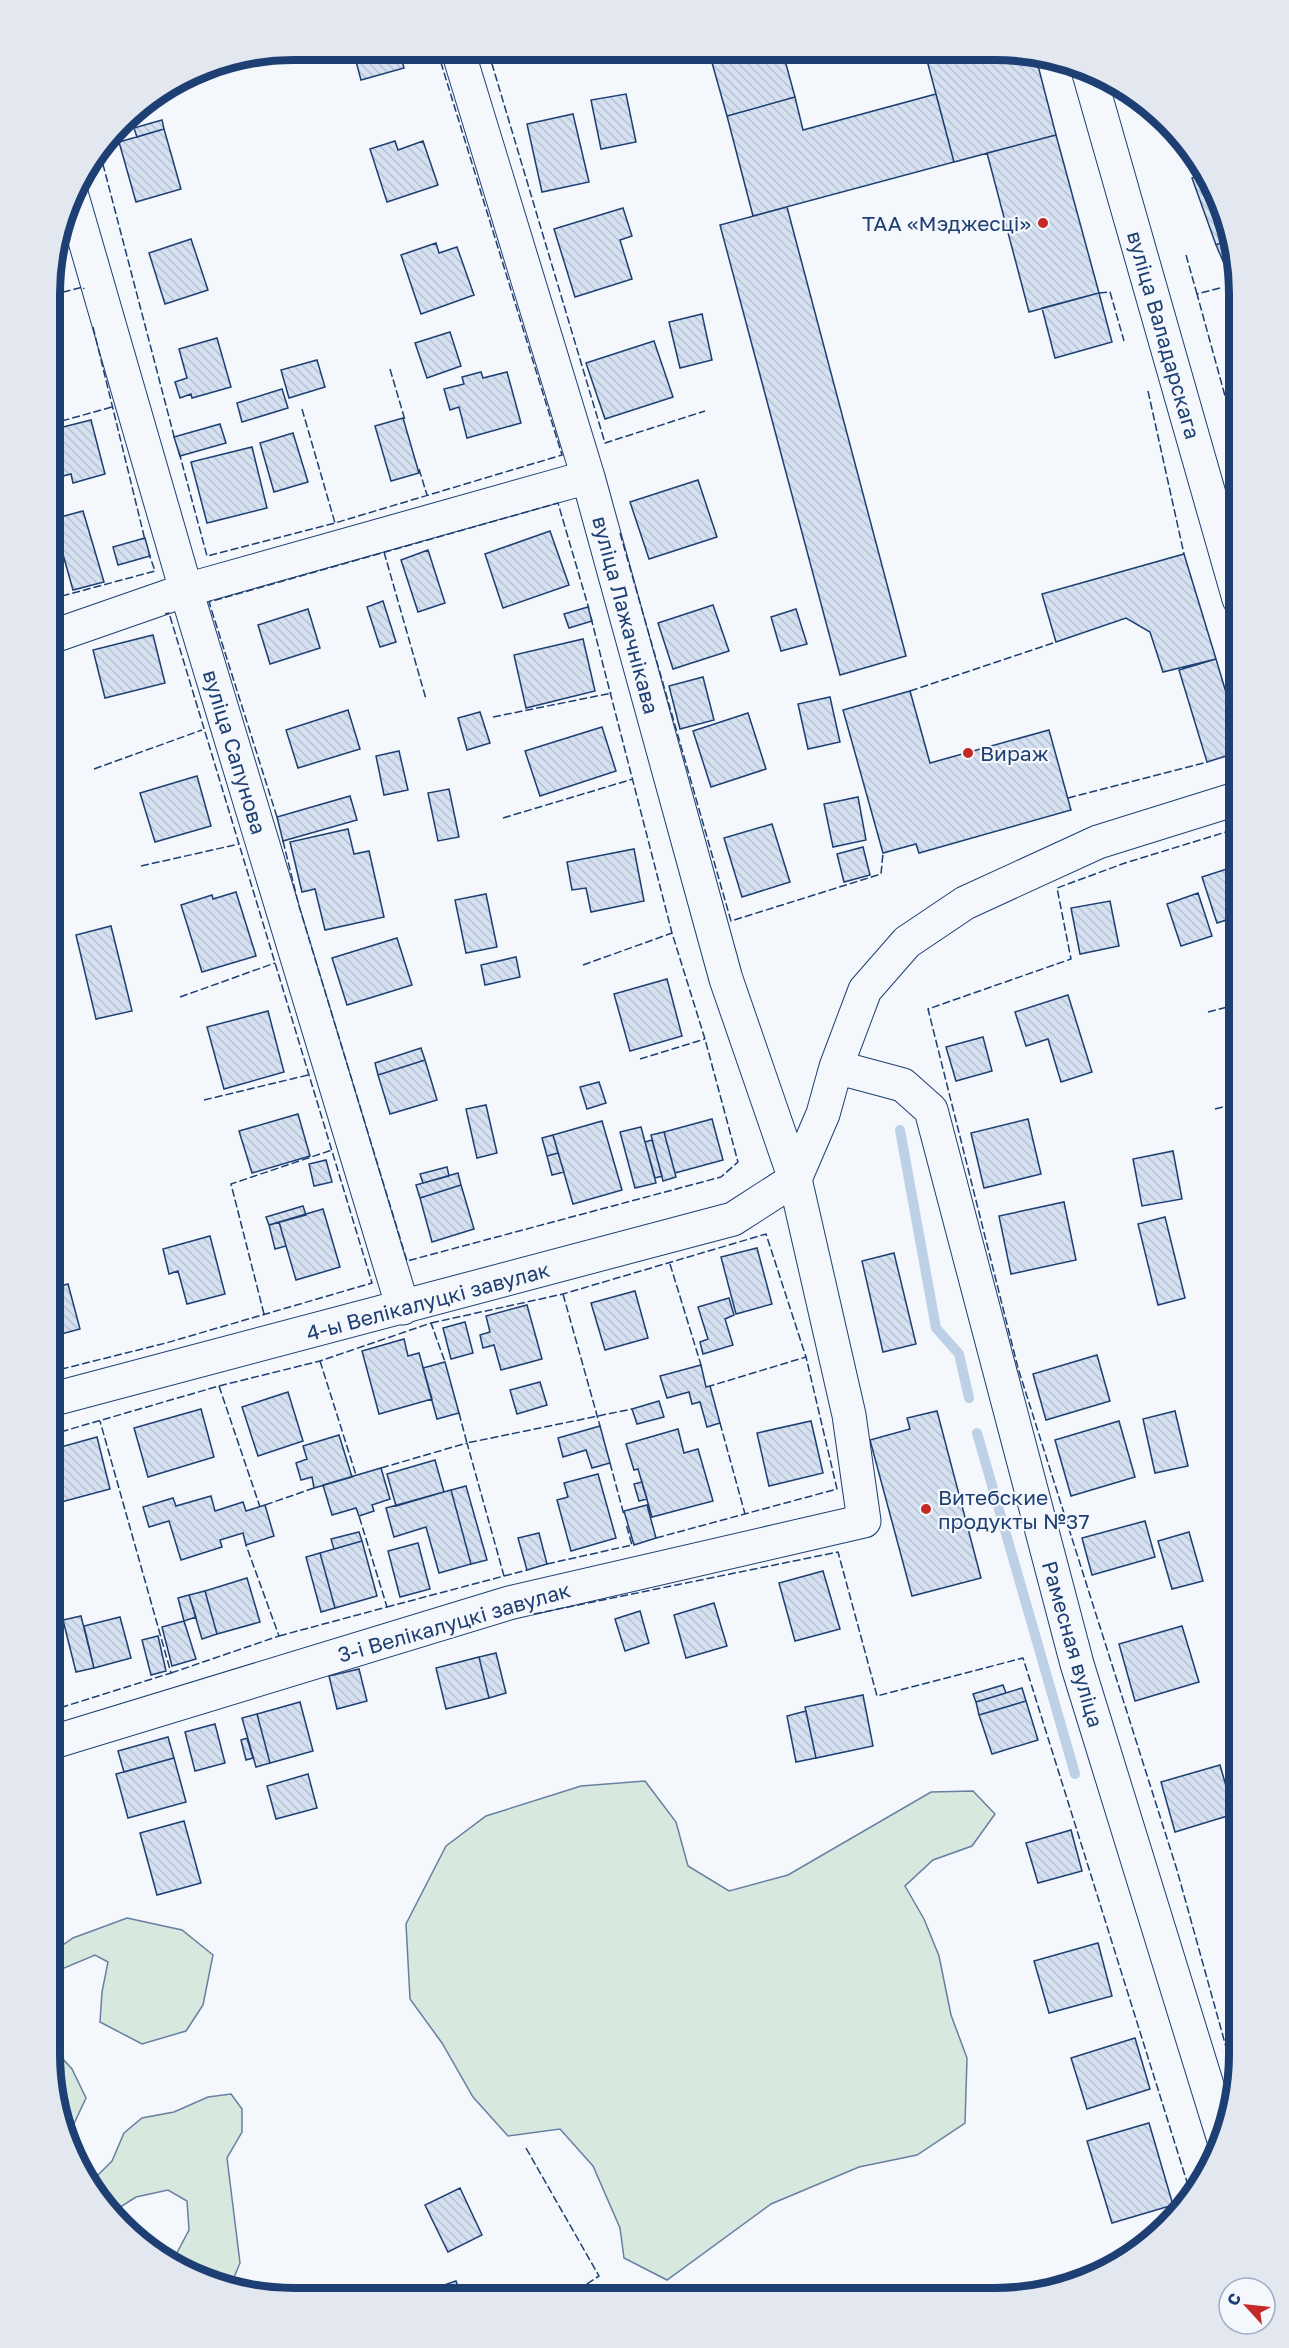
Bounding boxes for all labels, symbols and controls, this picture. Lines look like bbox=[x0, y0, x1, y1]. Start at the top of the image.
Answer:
place label: ТАА «Мэджесці» bbox=[862, 210, 1031, 236]
marker: ТАА «Мэджесці» bbox=[1036, 216, 1050, 230]
street label: вуліца Валадарскага bbox=[1122, 228, 1206, 442]
street label: вуліца Лажачнікава bbox=[587, 513, 665, 717]
street label: вуліца Сапунова bbox=[198, 667, 272, 837]
place label: Вираж bbox=[980, 740, 1049, 766]
marker: Вираж bbox=[961, 746, 975, 760]
street label: 4-ы Велікалуцкі завулак bbox=[303, 1256, 553, 1346]
place label: Витебские продукты №37 bbox=[938, 1484, 1090, 1534]
marker: Витебские продукты №37 bbox=[919, 1502, 933, 1516]
street label: Рамесная вуліца bbox=[1037, 1558, 1109, 1730]
street label: 3-і Велікалуцкі завулак bbox=[335, 1576, 573, 1668]
north arrow bbox=[1217, 2276, 1277, 2336]
text: С bbox=[1222, 2290, 1245, 2309]

